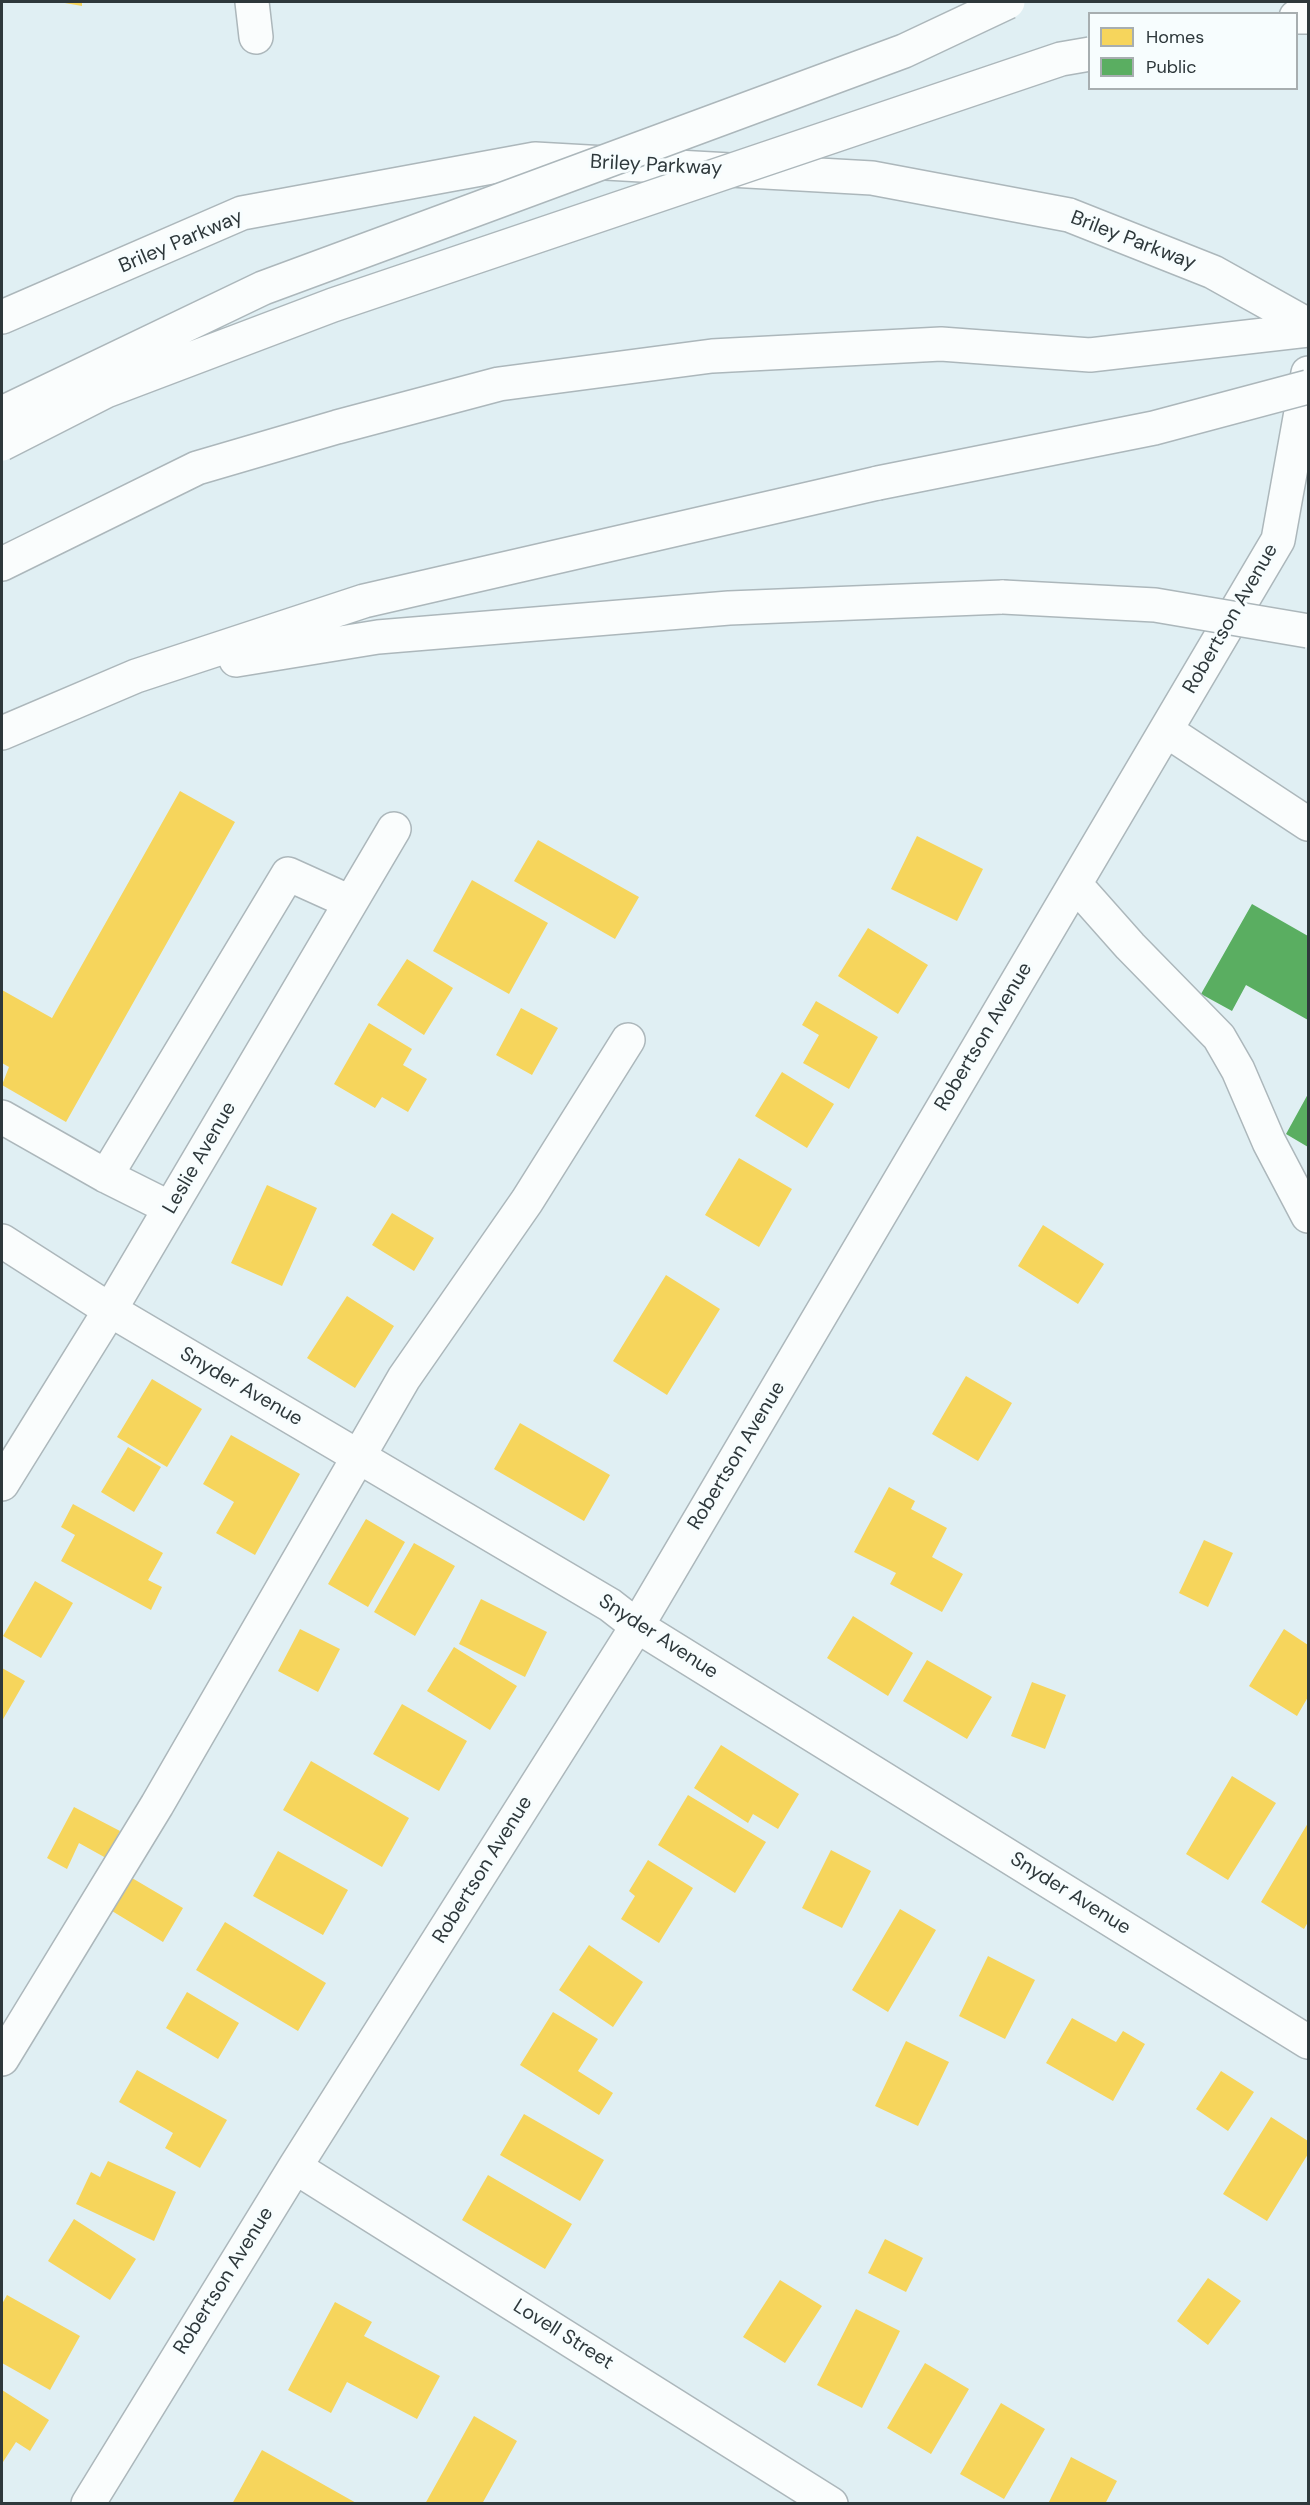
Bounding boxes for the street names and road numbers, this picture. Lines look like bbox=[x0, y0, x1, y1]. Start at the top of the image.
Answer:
street label: Briley Parkway bbox=[589, 151, 723, 181]
street label: Briley Parkway bbox=[115, 205, 247, 279]
street label: Briley Parkway bbox=[1067, 206, 1199, 276]
street label: Robertson Avenue bbox=[1178, 540, 1284, 698]
street label: Robertson Avenue bbox=[930, 958, 1038, 1116]
street label: Leslie Avenue bbox=[158, 1098, 242, 1218]
street label: Snyder Avenue bbox=[175, 1342, 307, 1432]
street label: Robertson Avenue bbox=[683, 1377, 791, 1535]
street label: Snyder Avenue bbox=[594, 1589, 722, 1685]
street label: Robertson Avenue bbox=[428, 1792, 538, 1948]
street label: Snyder Avenue bbox=[1005, 1847, 1135, 1941]
street label: Robertson Avenue bbox=[169, 2203, 279, 2359]
street label: Lovell Street bbox=[508, 2295, 618, 2375]

